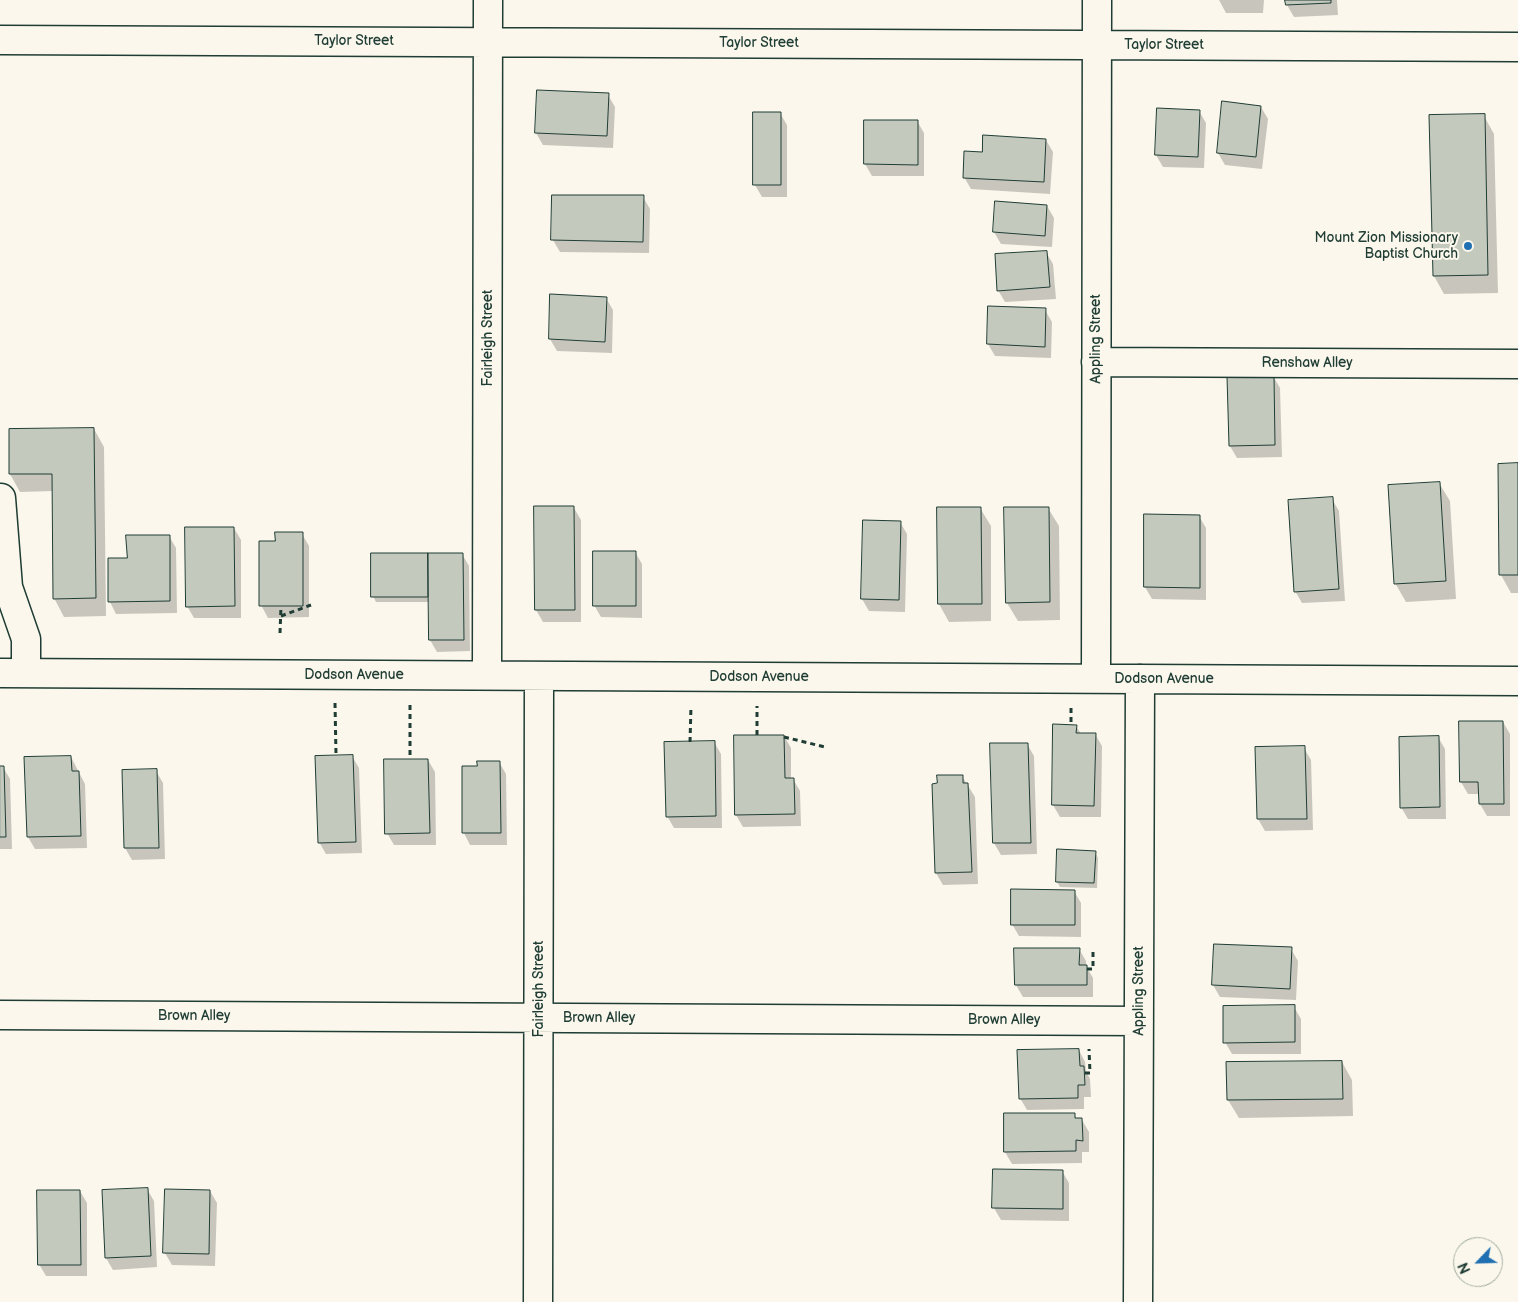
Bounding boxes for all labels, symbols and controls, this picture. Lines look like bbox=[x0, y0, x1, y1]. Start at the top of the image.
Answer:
street label: Taylor Street bbox=[314, 33, 394, 49]
street label: Taylor Street bbox=[719, 35, 799, 51]
street label: Taylor Street bbox=[1124, 37, 1204, 53]
place label: Mount Zion Missionary Baptist Church bbox=[1315, 230, 1458, 262]
marker: Mount Zion Missionary Baptist Church bbox=[1462, 240, 1474, 252]
street label: Fairleigh Street bbox=[480, 290, 496, 386]
street label: Appling Street bbox=[1088, 294, 1104, 384]
street label: Renshaw Alley bbox=[1261, 355, 1353, 371]
street label: Dodson Avenue bbox=[304, 667, 404, 683]
street label: Dodson Avenue bbox=[709, 669, 809, 685]
street label: Dodson Avenue bbox=[1114, 671, 1214, 687]
street label: Fairleigh Street bbox=[531, 941, 547, 1037]
street label: Appling Street bbox=[1131, 946, 1147, 1036]
street label: Brown Alley bbox=[158, 1008, 230, 1024]
street label: Brown Alley bbox=[563, 1010, 635, 1026]
street label: Brown Alley bbox=[968, 1012, 1040, 1028]
north arrow bbox=[1453, 1237, 1503, 1287]
text: N bbox=[1455, 1260, 1475, 1276]

